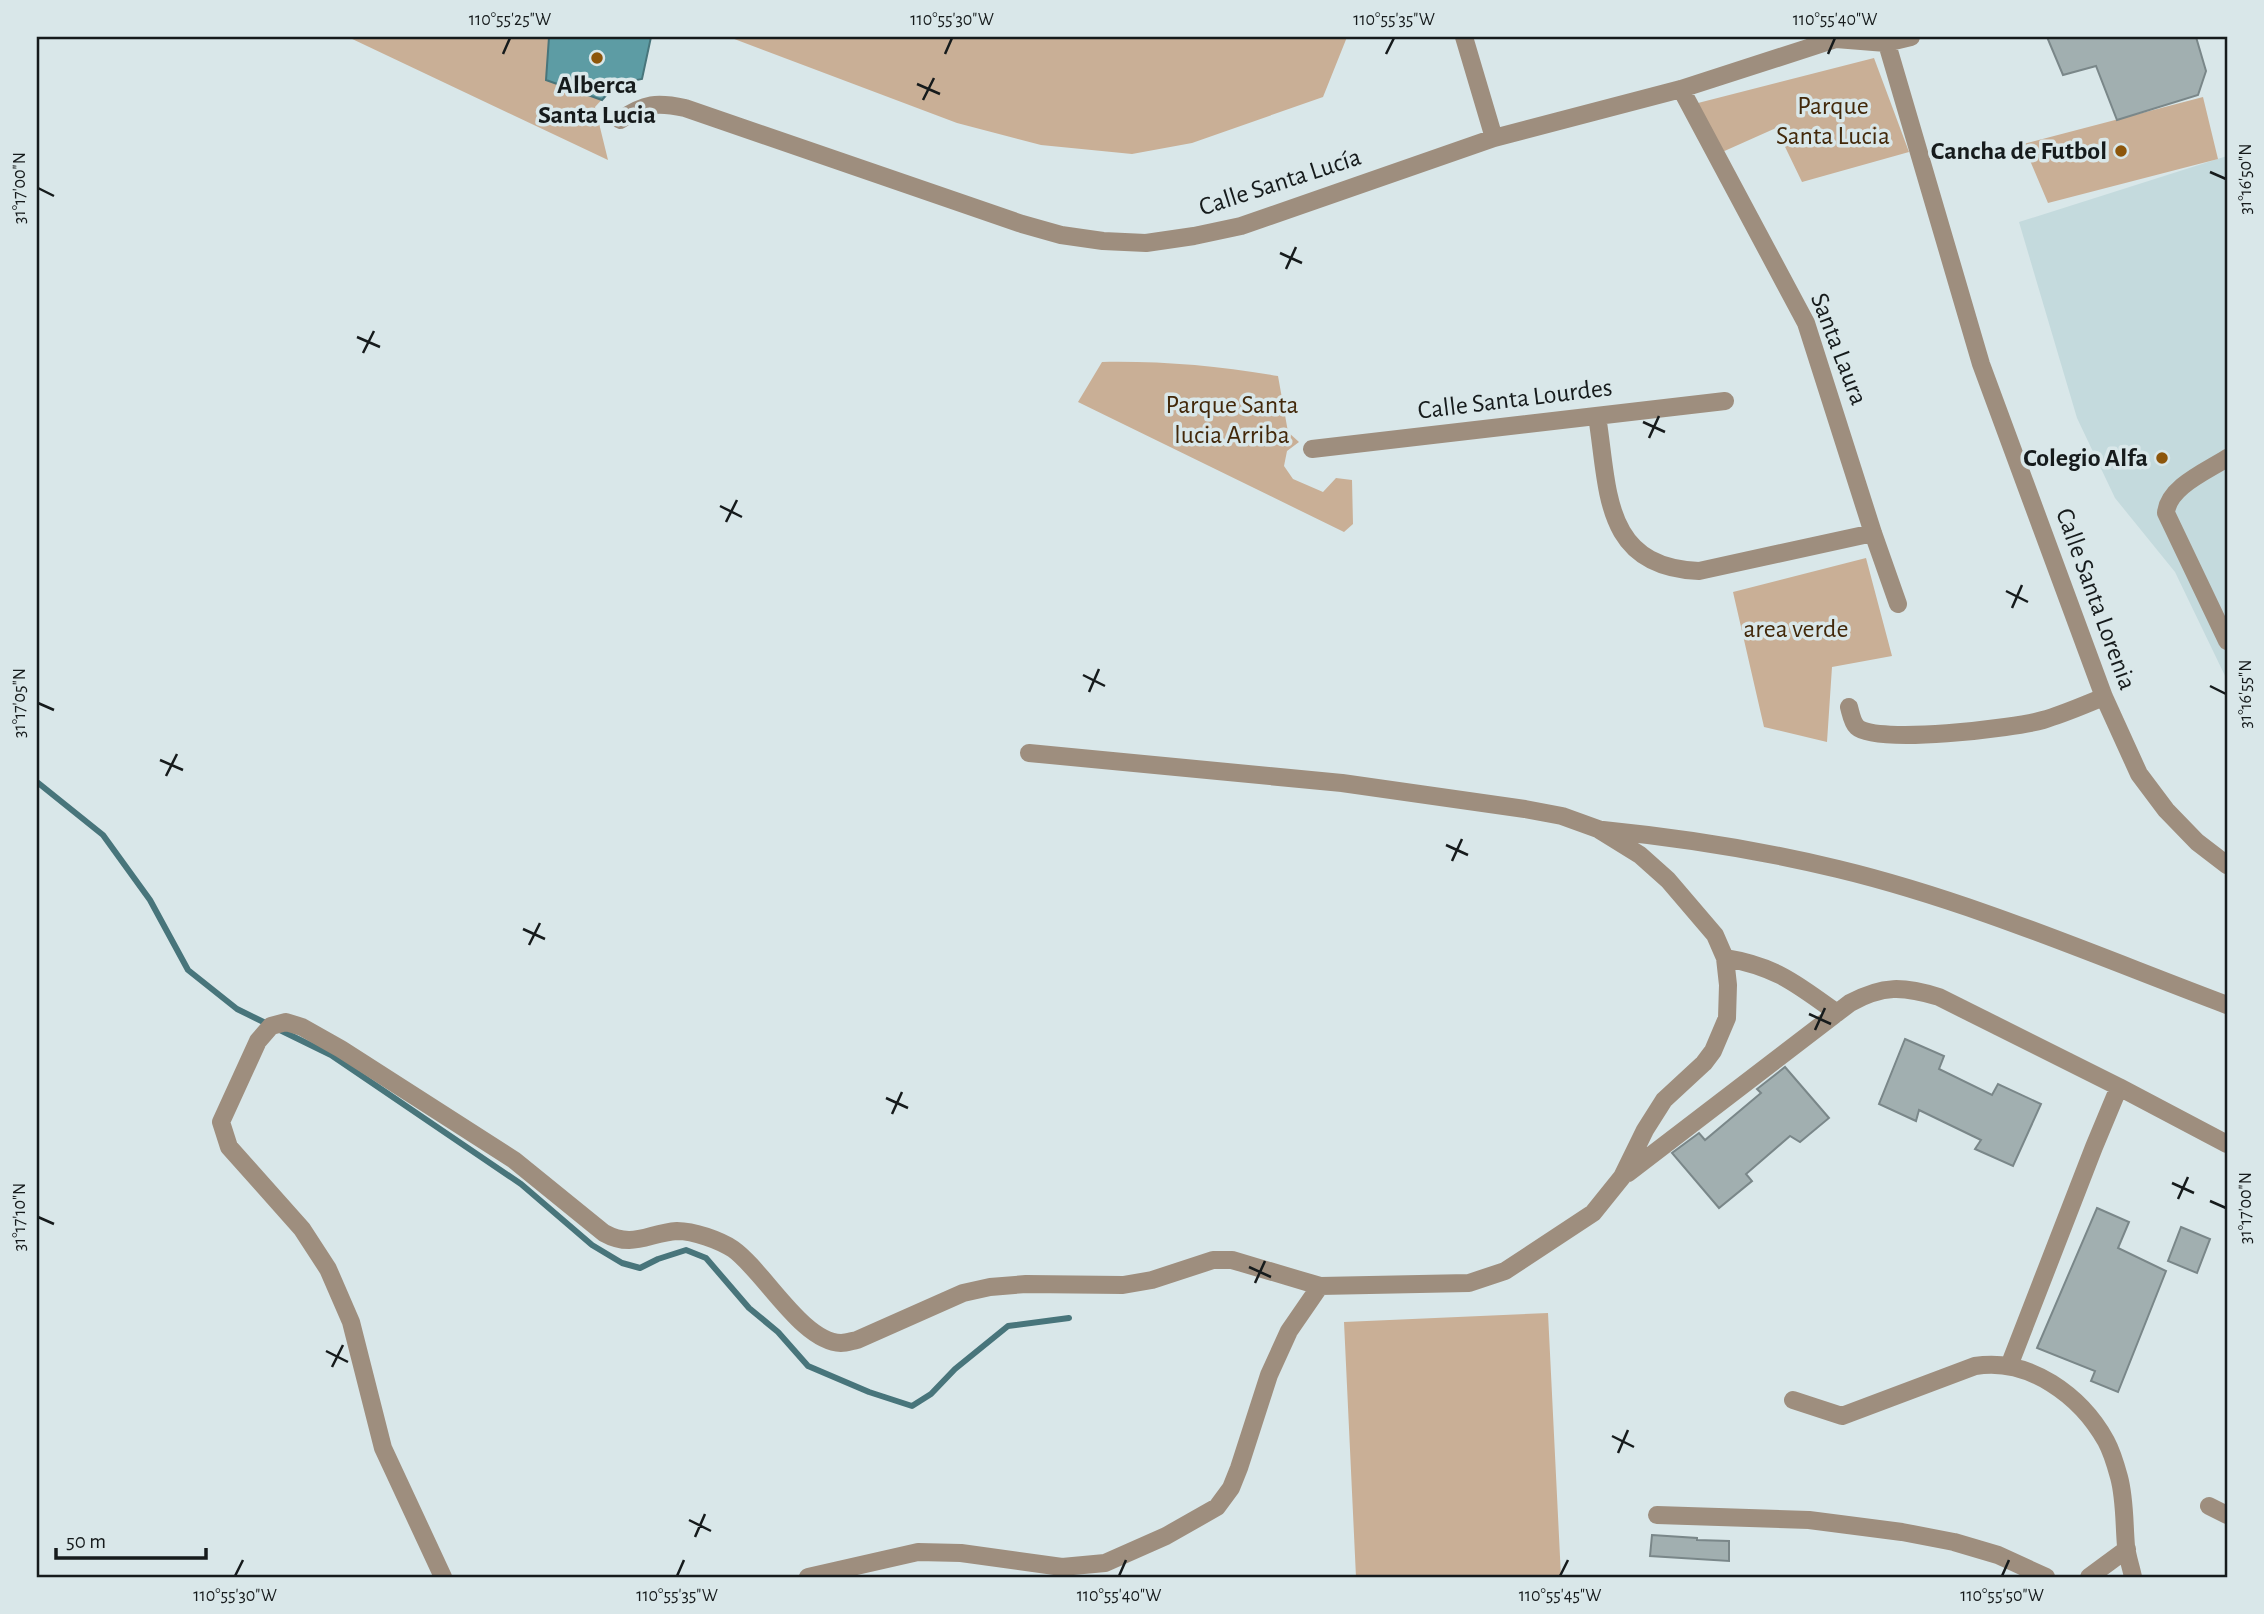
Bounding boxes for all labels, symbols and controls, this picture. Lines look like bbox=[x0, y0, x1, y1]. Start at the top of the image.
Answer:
text: 110°55'25"W bbox=[469, 11, 551, 29]
text: 110°55'30"W bbox=[910, 11, 994, 29]
text: 110°55'35"W bbox=[1353, 11, 1435, 29]
text: 110°55'40"W bbox=[1793, 11, 1877, 29]
marker: Alberca Santa Lucia bbox=[589, 50, 605, 66]
place label: Alberca Santa Lucia bbox=[538, 72, 656, 128]
park label: Parque Santa Lucia bbox=[1776, 93, 1890, 149]
place label: Cancha de Futbol bbox=[1931, 138, 2107, 164]
marker: Cancha de Futbol bbox=[2113, 143, 2129, 159]
street label: Calle Santa Lucía bbox=[1196, 144, 1364, 220]
text: 31°16'50"N bbox=[2237, 144, 2255, 214]
text: 31°17'00"N bbox=[11, 152, 29, 224]
street label: Santa Laura bbox=[1806, 289, 1872, 409]
street label: Calle Santa Lourdes bbox=[1416, 374, 1614, 424]
park label: Parque Santa lucia Arriba bbox=[1166, 392, 1298, 448]
place label: Colegio Alfa bbox=[2023, 445, 2148, 471]
marker: Colegio Alfa bbox=[2154, 450, 2170, 466]
street label: Calle Santa Lorenia bbox=[2051, 505, 2141, 693]
park label: area verde bbox=[1744, 616, 1848, 642]
text: 31°16'55"N bbox=[2237, 660, 2255, 728]
text: 31°17'05"N bbox=[11, 668, 29, 738]
text: 31°17'00"N bbox=[2237, 1172, 2255, 1244]
text: 31°17'10"N bbox=[11, 1183, 29, 1251]
scale bar bbox=[56, 1516, 206, 1560]
text: 50 m bbox=[66, 1531, 106, 1552]
text: 110°55'30"W bbox=[193, 1587, 277, 1605]
text: 110°55'35"W bbox=[636, 1587, 718, 1605]
text: 110°55'40"W bbox=[1077, 1587, 1161, 1605]
text: 110°55'45"W bbox=[1519, 1587, 1601, 1605]
text: 110°55'50"W bbox=[1960, 1587, 2044, 1605]

